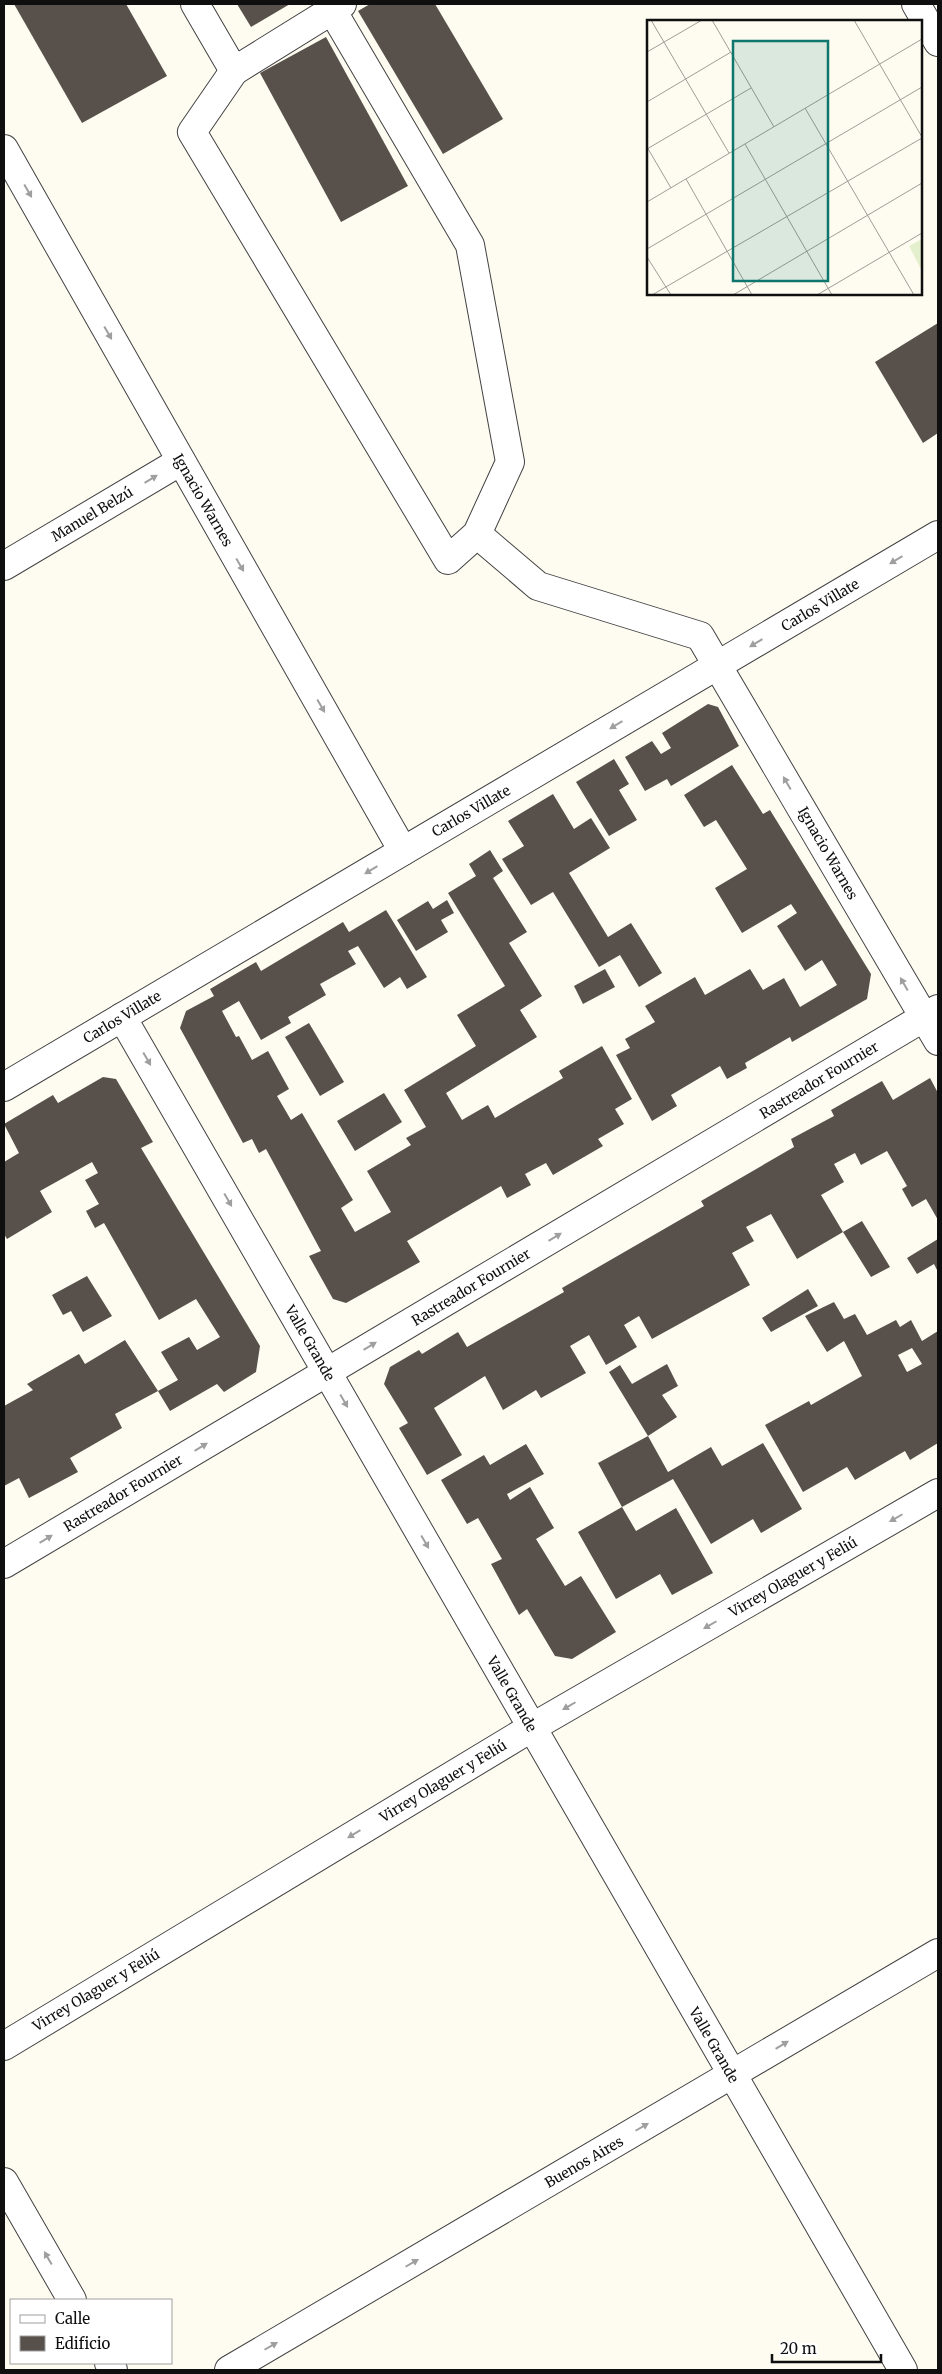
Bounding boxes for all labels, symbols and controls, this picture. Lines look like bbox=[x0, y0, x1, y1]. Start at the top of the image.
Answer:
inset map bbox=[647, 20, 922, 295]
one-way arrow bbox=[24, 184, 32, 199]
one-way arrow bbox=[104, 325, 112, 340]
street label: Ignacio Warnes bbox=[169, 450, 237, 550]
one-way arrow bbox=[145, 474, 158, 483]
street label: Manuel Belzú bbox=[48, 483, 136, 545]
one-way arrow bbox=[890, 556, 903, 565]
one-way arrow bbox=[236, 559, 245, 572]
street label: Carlos Villate bbox=[778, 575, 862, 635]
one-way arrow bbox=[750, 638, 763, 647]
one-way arrow bbox=[316, 700, 325, 713]
one-way arrow bbox=[610, 721, 623, 730]
one-way arrow bbox=[783, 776, 792, 790]
street label: Carlos Villate bbox=[429, 781, 513, 841]
street label: Ignacio Warnes bbox=[794, 803, 862, 903]
one-way arrow bbox=[364, 865, 377, 874]
one-way arrow bbox=[900, 977, 909, 990]
street label: Carlos Villate bbox=[80, 987, 164, 1047]
street label: Rastreador Fournier bbox=[756, 1037, 882, 1123]
one-way arrow bbox=[142, 1053, 151, 1066]
one-way arrow bbox=[223, 1193, 232, 1207]
one-way arrow bbox=[549, 1232, 562, 1241]
street label: Rastreador Fournier bbox=[408, 1244, 534, 1330]
street label: Valle Grande bbox=[281, 1301, 339, 1384]
one-way arrow bbox=[364, 1342, 377, 1351]
one-way arrow bbox=[339, 1395, 348, 1408]
one-way arrow bbox=[194, 1443, 207, 1452]
street label: Rastreador Fournier bbox=[60, 1450, 186, 1536]
one-way arrow bbox=[889, 1513, 903, 1522]
street label: Virrey Olaguer y Feliú bbox=[725, 1533, 860, 1622]
one-way arrow bbox=[39, 1534, 52, 1543]
one-way arrow bbox=[420, 1536, 429, 1549]
one-way arrow bbox=[703, 1620, 716, 1629]
street label: Valle Grande bbox=[483, 1652, 541, 1735]
one-way arrow bbox=[561, 1702, 576, 1710]
street label: Virrey Olaguer y Feliú bbox=[375, 1736, 510, 1827]
one-way arrow bbox=[348, 1830, 361, 1839]
street label: Virrey Olaguer y Feliú bbox=[28, 1945, 163, 2036]
street label: Valle Grande bbox=[685, 2003, 743, 2086]
one-way arrow bbox=[776, 2040, 789, 2049]
one-way arrow bbox=[635, 2123, 649, 2132]
street label: Buenos Aires bbox=[542, 2132, 627, 2192]
one-way arrow bbox=[44, 2251, 52, 2266]
one-way arrow bbox=[405, 2259, 418, 2268]
legend bbox=[10, 2299, 172, 2364]
text: Calle bbox=[55, 2309, 90, 2328]
scale bar bbox=[772, 2332, 881, 2364]
text: Edificio bbox=[55, 2334, 111, 2353]
text: 20 m bbox=[780, 2339, 817, 2358]
one-way arrow bbox=[265, 2341, 278, 2350]

